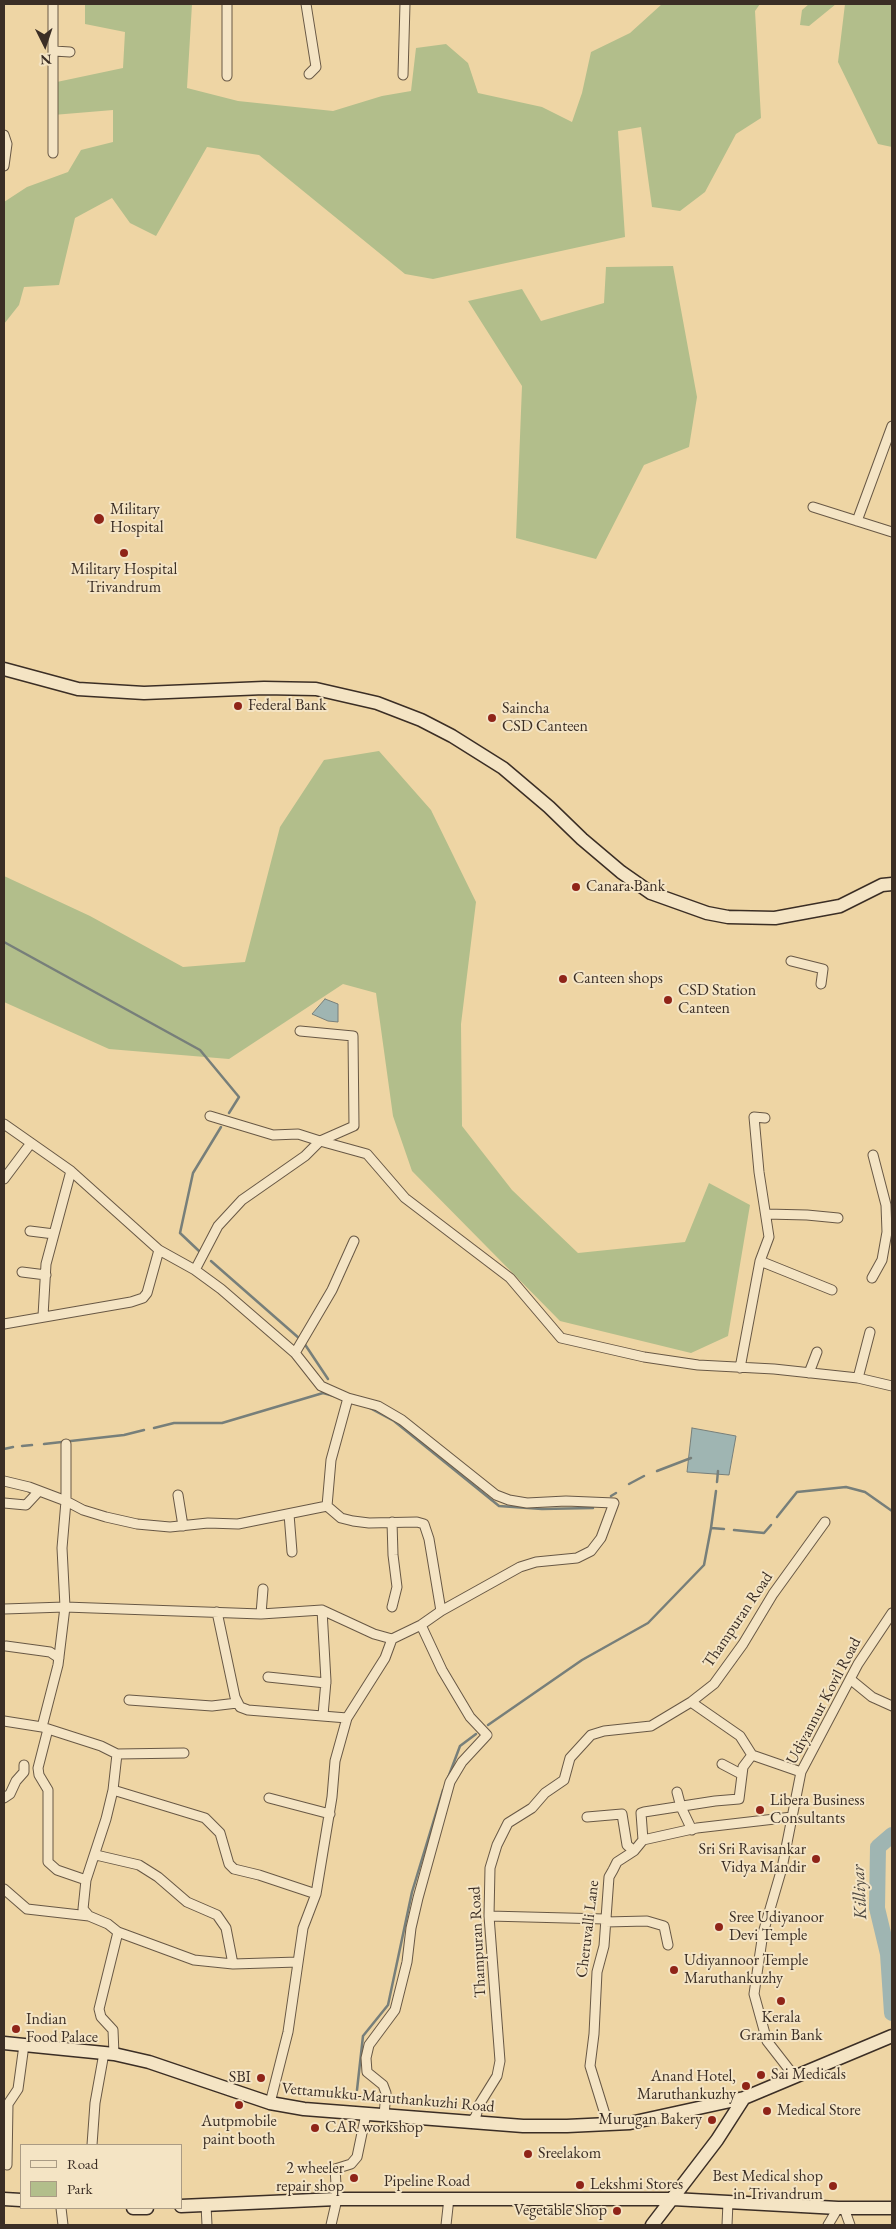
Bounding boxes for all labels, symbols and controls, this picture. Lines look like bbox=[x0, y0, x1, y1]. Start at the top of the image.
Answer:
north arrow bbox=[20, 20, 70, 70]
text: N bbox=[40, 51, 52, 69]
place label: Military Hospital bbox=[110, 500, 164, 538]
marker: Military Hospital bbox=[92, 512, 106, 526]
marker: Military Hospital Trivandrum bbox=[118, 547, 130, 559]
place label: Military Hospital Trivandrum bbox=[71, 560, 177, 598]
place label: Federal Bank bbox=[248, 696, 327, 716]
place label: Saincha CSD Canteen bbox=[502, 699, 588, 737]
marker: Federal Bank bbox=[232, 700, 244, 712]
marker: Saincha CSD Canteen bbox=[486, 712, 498, 724]
place label: Canara Bank bbox=[586, 877, 665, 897]
marker: Canara Bank bbox=[570, 881, 582, 893]
place label: Canteen shops bbox=[573, 969, 663, 989]
marker: Canteen shops bbox=[557, 973, 569, 985]
place label: CSD Station Canteen bbox=[678, 981, 756, 1019]
marker: CSD Station Canteen bbox=[662, 994, 674, 1006]
street label: Thampuran Road bbox=[699, 1568, 777, 1672]
street label: Udiyannur Kovil Road bbox=[782, 1634, 866, 1768]
place label: Libera Business Consultants bbox=[770, 1791, 865, 1829]
marker: Libera Business Consultants bbox=[754, 1804, 766, 1816]
place label: Sri Sri Ravisankar Vidya Mandir bbox=[699, 1840, 806, 1878]
marker: Sri Sri Ravisankar Vidya Mandir bbox=[810, 1853, 822, 1865]
water label: Killiyar bbox=[848, 1864, 872, 1920]
street label: Cheruvalli Lane bbox=[573, 1879, 603, 1979]
street label: Thampuran Road bbox=[465, 1886, 491, 1998]
place label: Sree Udiyanoor Devi Temple bbox=[729, 1908, 824, 1946]
marker: Sree Udiyanoor Devi Temple bbox=[713, 1921, 725, 1933]
place label: Udiyannoor Temple Maruthankuzhy bbox=[684, 1951, 808, 1989]
marker: Udiyannoor Temple Maruthankuzhy bbox=[668, 1964, 680, 1976]
marker: Kerala Gramin Bank bbox=[775, 1995, 787, 2007]
place label: Kerala Gramin Bank bbox=[739, 2008, 823, 2046]
place label: Indian Food Palace bbox=[26, 2010, 98, 2048]
marker: Indian Food Palace bbox=[10, 2023, 22, 2035]
place label: Sai Medicals bbox=[771, 2065, 846, 2085]
place label: Anand Hotel, Maruthankuzhy bbox=[637, 2067, 736, 2105]
place label: SBI bbox=[229, 2068, 251, 2088]
marker: Sai Medicals bbox=[755, 2069, 767, 2081]
marker: SBI bbox=[255, 2072, 267, 2084]
street label: Vettamukku-Maruthankuzhi Road bbox=[281, 2079, 495, 2117]
marker: Anand Hotel, Maruthankuzhy bbox=[740, 2080, 752, 2092]
marker: Autpmobile paint booth bbox=[233, 2099, 245, 2111]
place label: Medical Store bbox=[777, 2101, 861, 2121]
marker: Medical Store bbox=[761, 2105, 773, 2117]
place label: Murugan Bakery bbox=[599, 2110, 702, 2130]
place label: Autpmobile paint booth bbox=[201, 2112, 277, 2150]
marker: Murugan Bakery bbox=[706, 2114, 718, 2126]
place label: CAR workshop bbox=[325, 2118, 423, 2138]
marker: CAR workshop bbox=[309, 2122, 321, 2134]
legend bbox=[20, 2144, 182, 2209]
place label: Sreelakom bbox=[538, 2144, 601, 2164]
marker: Sreelakom bbox=[522, 2148, 534, 2160]
text: Road bbox=[67, 2154, 98, 2173]
place label: 2 wheeler repair shop bbox=[276, 2159, 344, 2197]
place label: Best Medical shop in Trivandrum bbox=[712, 2167, 823, 2205]
marker: 2 wheeler repair shop bbox=[348, 2172, 360, 2184]
street label: Pipeline Road bbox=[384, 2172, 470, 2192]
place label: Lekshmi Stores bbox=[590, 2175, 683, 2195]
text: Park bbox=[67, 2179, 93, 2198]
marker: Lekshmi Stores bbox=[574, 2179, 586, 2191]
marker: Best Medical shop in Trivandrum bbox=[827, 2180, 839, 2192]
place label: Vegetable Shop bbox=[514, 2201, 607, 2221]
marker: Vegetable Shop bbox=[611, 2205, 623, 2217]

